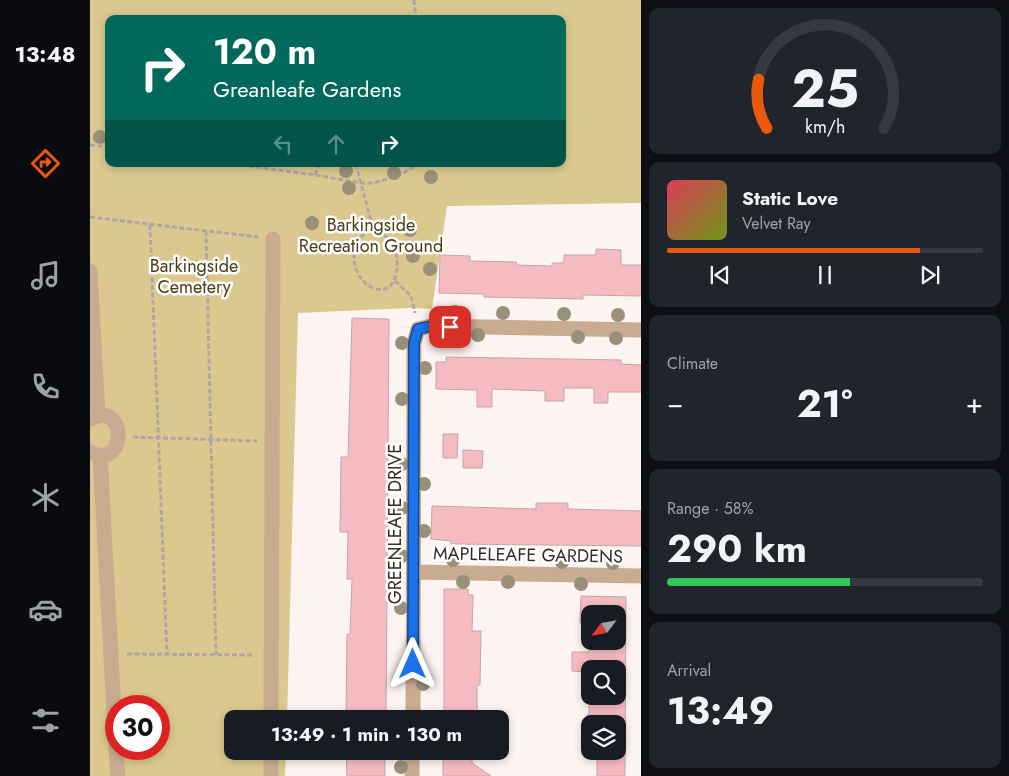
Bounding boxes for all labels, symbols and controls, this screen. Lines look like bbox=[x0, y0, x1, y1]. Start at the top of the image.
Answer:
text: 120 m bbox=[213, 27, 316, 77]
icon: right bbox=[130, 35, 195, 100]
text: 13:48 bbox=[14, 38, 76, 70]
text: 25 bbox=[791, 51, 859, 127]
text: Greanleafe Gardens bbox=[213, 73, 401, 105]
text: km/h bbox=[805, 114, 845, 140]
icon: left bbox=[269, 130, 297, 158]
icon: ahead bbox=[322, 130, 350, 158]
icon: right bbox=[375, 130, 403, 158]
icon: directions bbox=[28, 146, 63, 181]
text: Static Love bbox=[742, 185, 838, 212]
park label: Barkingside Recreation Ground bbox=[299, 212, 443, 259]
text: Velvet Ray bbox=[742, 212, 811, 235]
park label: Barkingside Cemetery bbox=[150, 253, 238, 300]
icon: music bbox=[28, 258, 63, 293]
icon: previous bbox=[706, 261, 734, 289]
icon: pause bbox=[811, 261, 839, 289]
icon: next bbox=[916, 261, 944, 289]
pin bbox=[429, 306, 471, 348]
icon: arrive bbox=[436, 313, 464, 341]
text: Climate bbox=[667, 352, 718, 375]
icon: phone bbox=[28, 369, 63, 404]
text: 21° bbox=[797, 376, 852, 431]
text: − bbox=[667, 383, 684, 424]
text: + bbox=[966, 383, 983, 424]
street label: GREENLEAFE DRIVE bbox=[382, 444, 408, 604]
icon: climate bbox=[28, 480, 63, 515]
text: Range · 58% bbox=[667, 497, 754, 520]
text: 290 km bbox=[667, 521, 807, 576]
street label: MAPLELEAFE GARDENS bbox=[433, 540, 623, 570]
icon: car bbox=[28, 592, 63, 627]
north arrow bbox=[581, 605, 626, 650]
map controls bbox=[581, 605, 626, 760]
position arrow bbox=[386, 637, 438, 689]
text: Arrival bbox=[667, 659, 711, 682]
button: search bbox=[581, 660, 626, 705]
text: 13:49 bbox=[667, 683, 774, 738]
speed limit sign: 30 bbox=[105, 695, 170, 760]
icon: filters bbox=[28, 703, 63, 738]
button: layers bbox=[581, 715, 626, 760]
text: 13:49 · 1 min · 130 m bbox=[271, 721, 462, 748]

